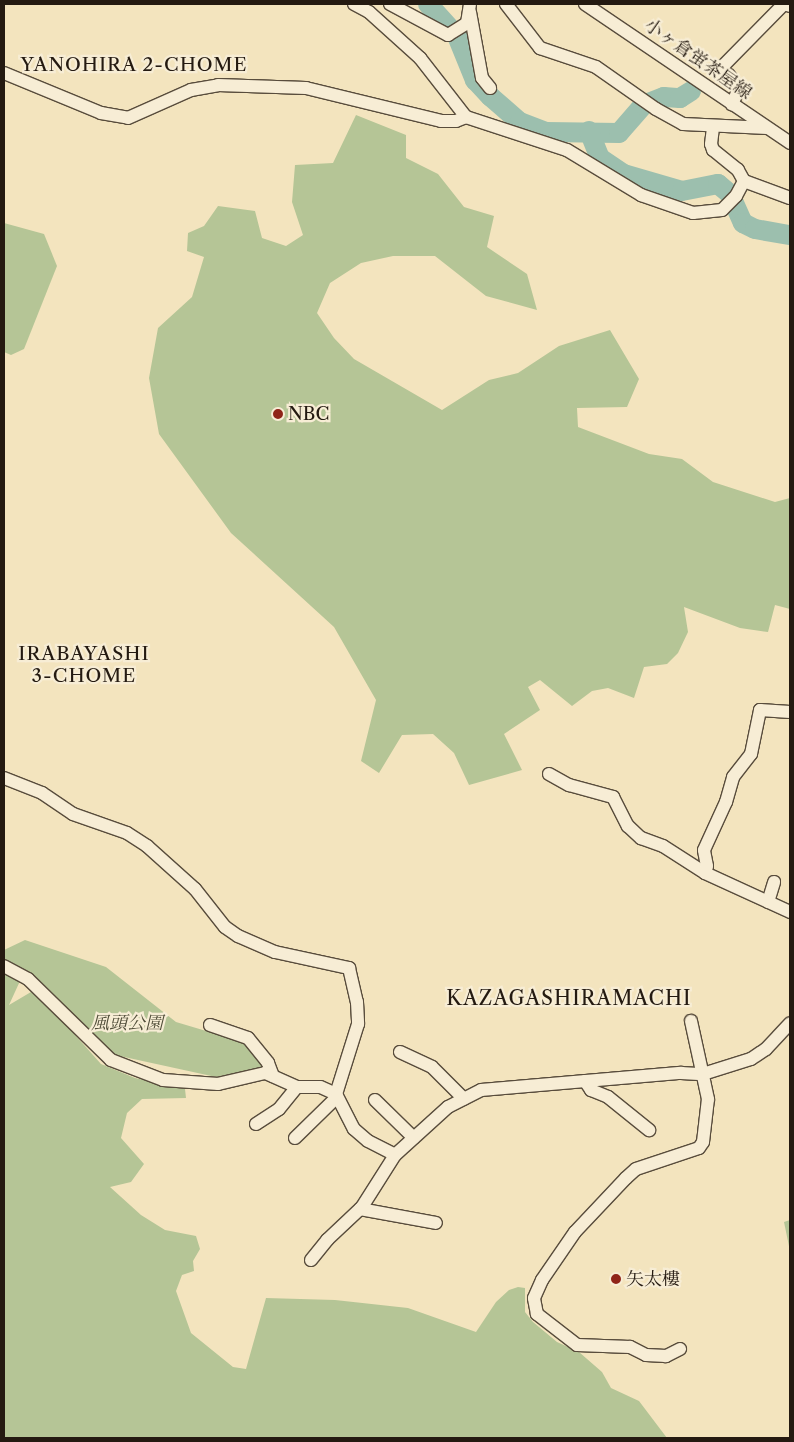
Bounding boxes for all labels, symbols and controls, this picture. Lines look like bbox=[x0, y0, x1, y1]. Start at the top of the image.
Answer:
street label: 小ヶ倉蛍茶屋線 bbox=[640, 14, 756, 104]
district label: YANOHIRA 2-CHOME bbox=[18, 54, 250, 76]
place label: NBC bbox=[288, 403, 329, 425]
marker: NBC bbox=[272, 408, 284, 420]
district label: IRABAYASHI 3-CHOME bbox=[17, 643, 151, 687]
district label: KAZAGASHIRAMACHI bbox=[444, 986, 694, 1010]
park label: 風頭公園 bbox=[91, 1012, 163, 1034]
place label: 矢太樓 bbox=[626, 1268, 680, 1290]
marker: 矢太樓 bbox=[610, 1273, 622, 1285]

